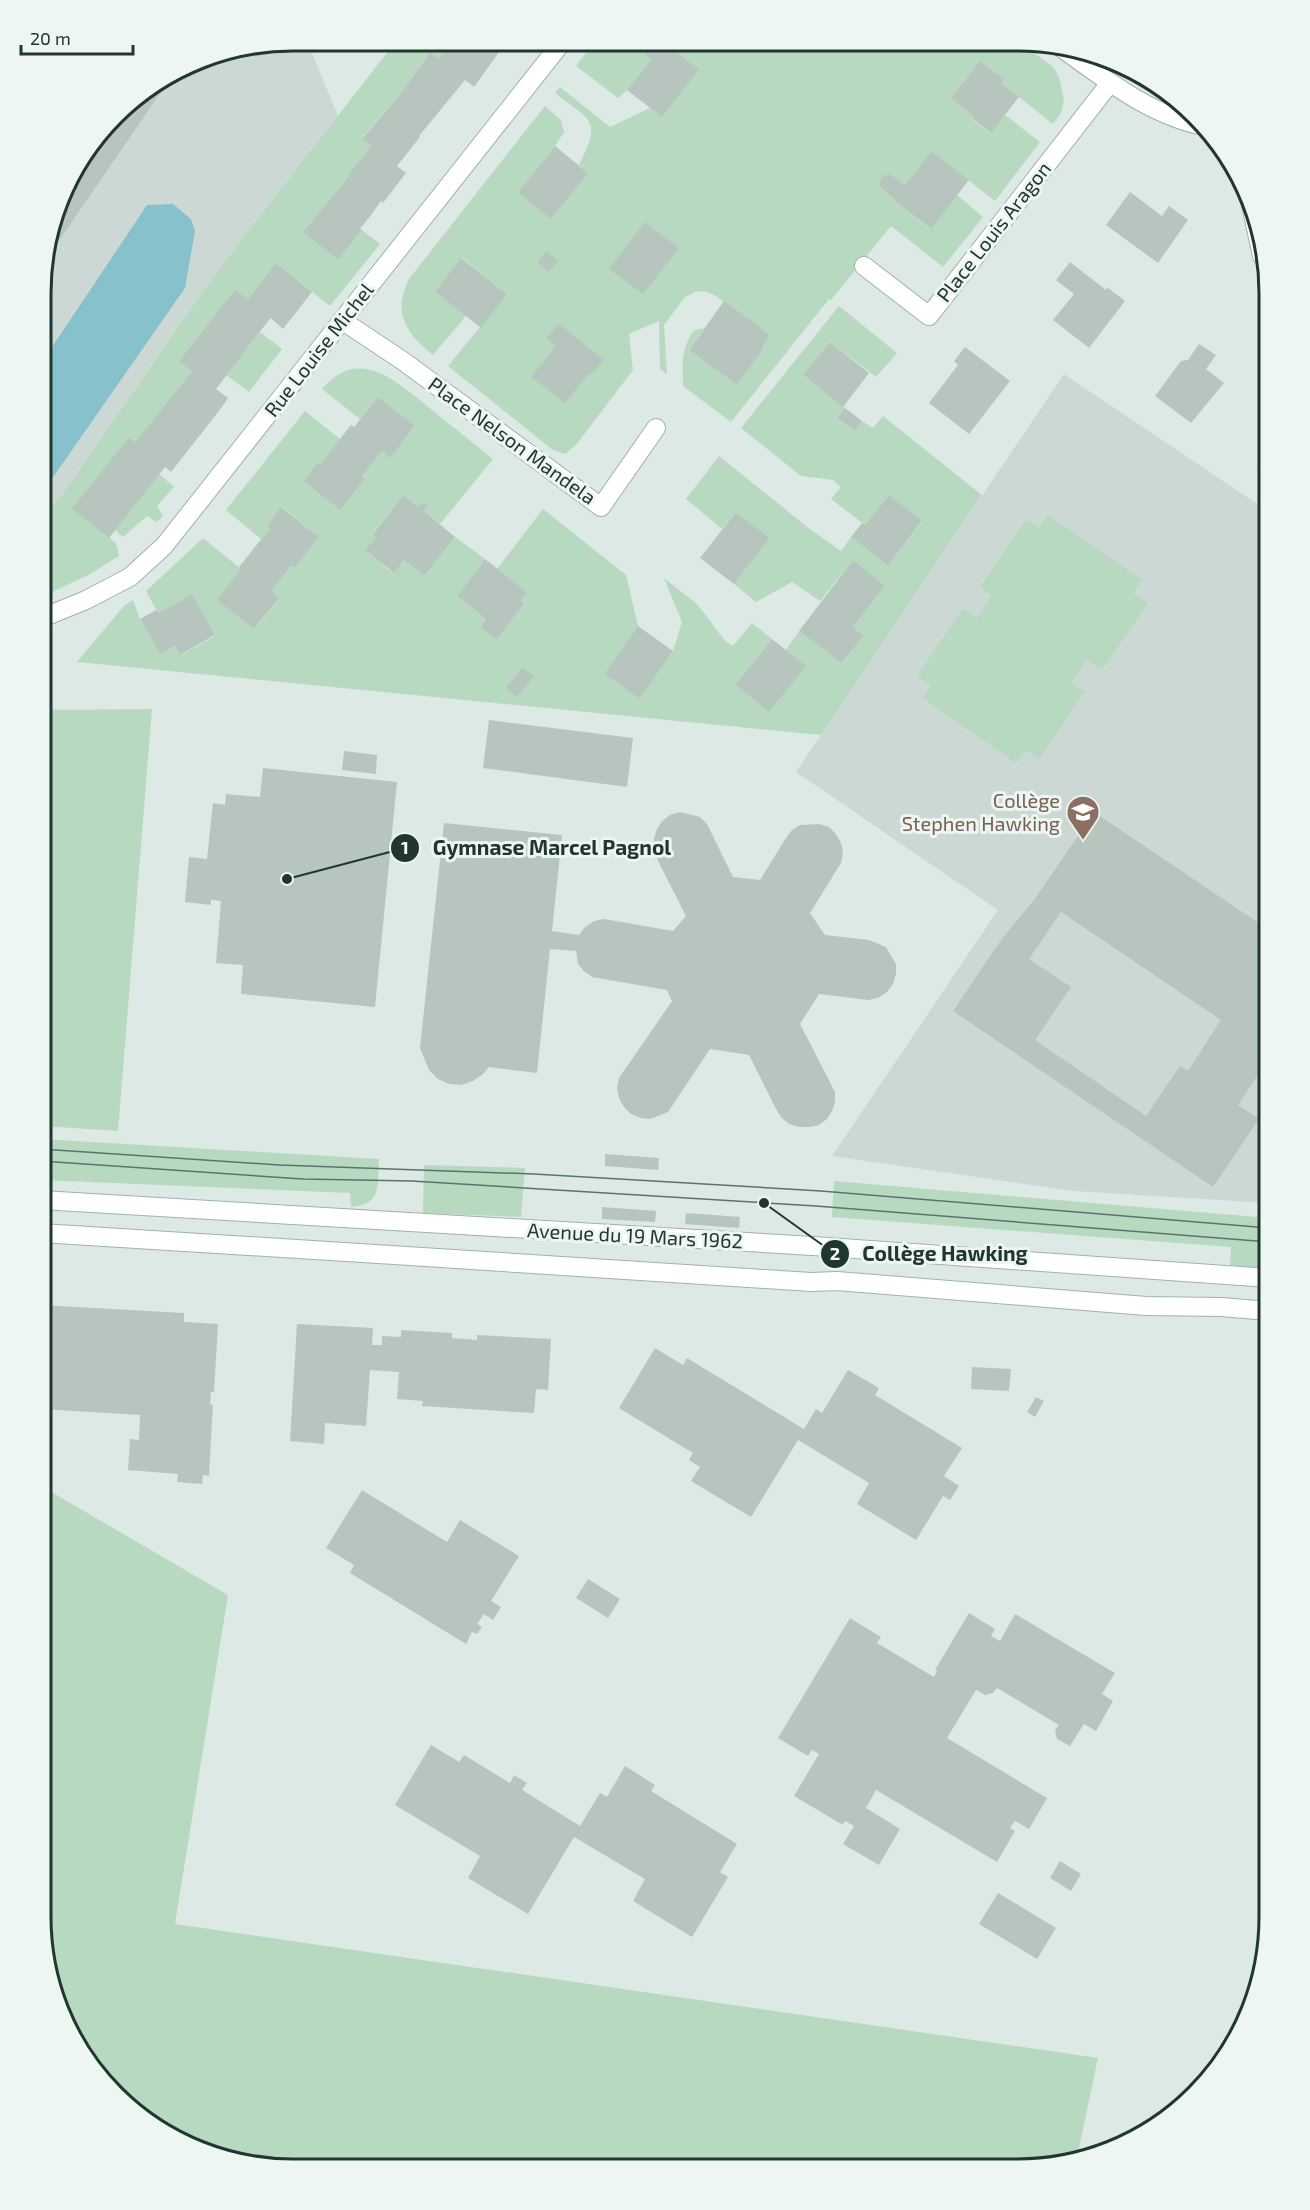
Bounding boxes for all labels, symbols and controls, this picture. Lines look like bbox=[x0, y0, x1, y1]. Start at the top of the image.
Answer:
scale bar bbox=[21, 18, 134, 56]
text: 20 m bbox=[30, 27, 71, 49]
street label: Place Louis Aragon bbox=[931, 157, 1055, 306]
street label: Rue Louise Michel bbox=[259, 278, 378, 421]
street label: Place Nelson Mandela bbox=[424, 371, 601, 509]
place label: Collège Stephen Hawking bbox=[902, 788, 1060, 835]
school or university icon: Collège Stephen Hawking bbox=[1065, 794, 1101, 841]
callout: Gymnase Marcel Pagnol bbox=[390, 829, 683, 868]
text: Gymnase Marcel Pagnol bbox=[433, 834, 671, 860]
text: 1 bbox=[401, 836, 409, 858]
street label: Avenue du 19 Mars 1962 bbox=[527, 1217, 743, 1253]
callout: Collège Hawking bbox=[820, 1234, 1040, 1273]
text: Collège Hawking bbox=[862, 1240, 1028, 1265]
text: 2 bbox=[830, 1242, 840, 1264]

